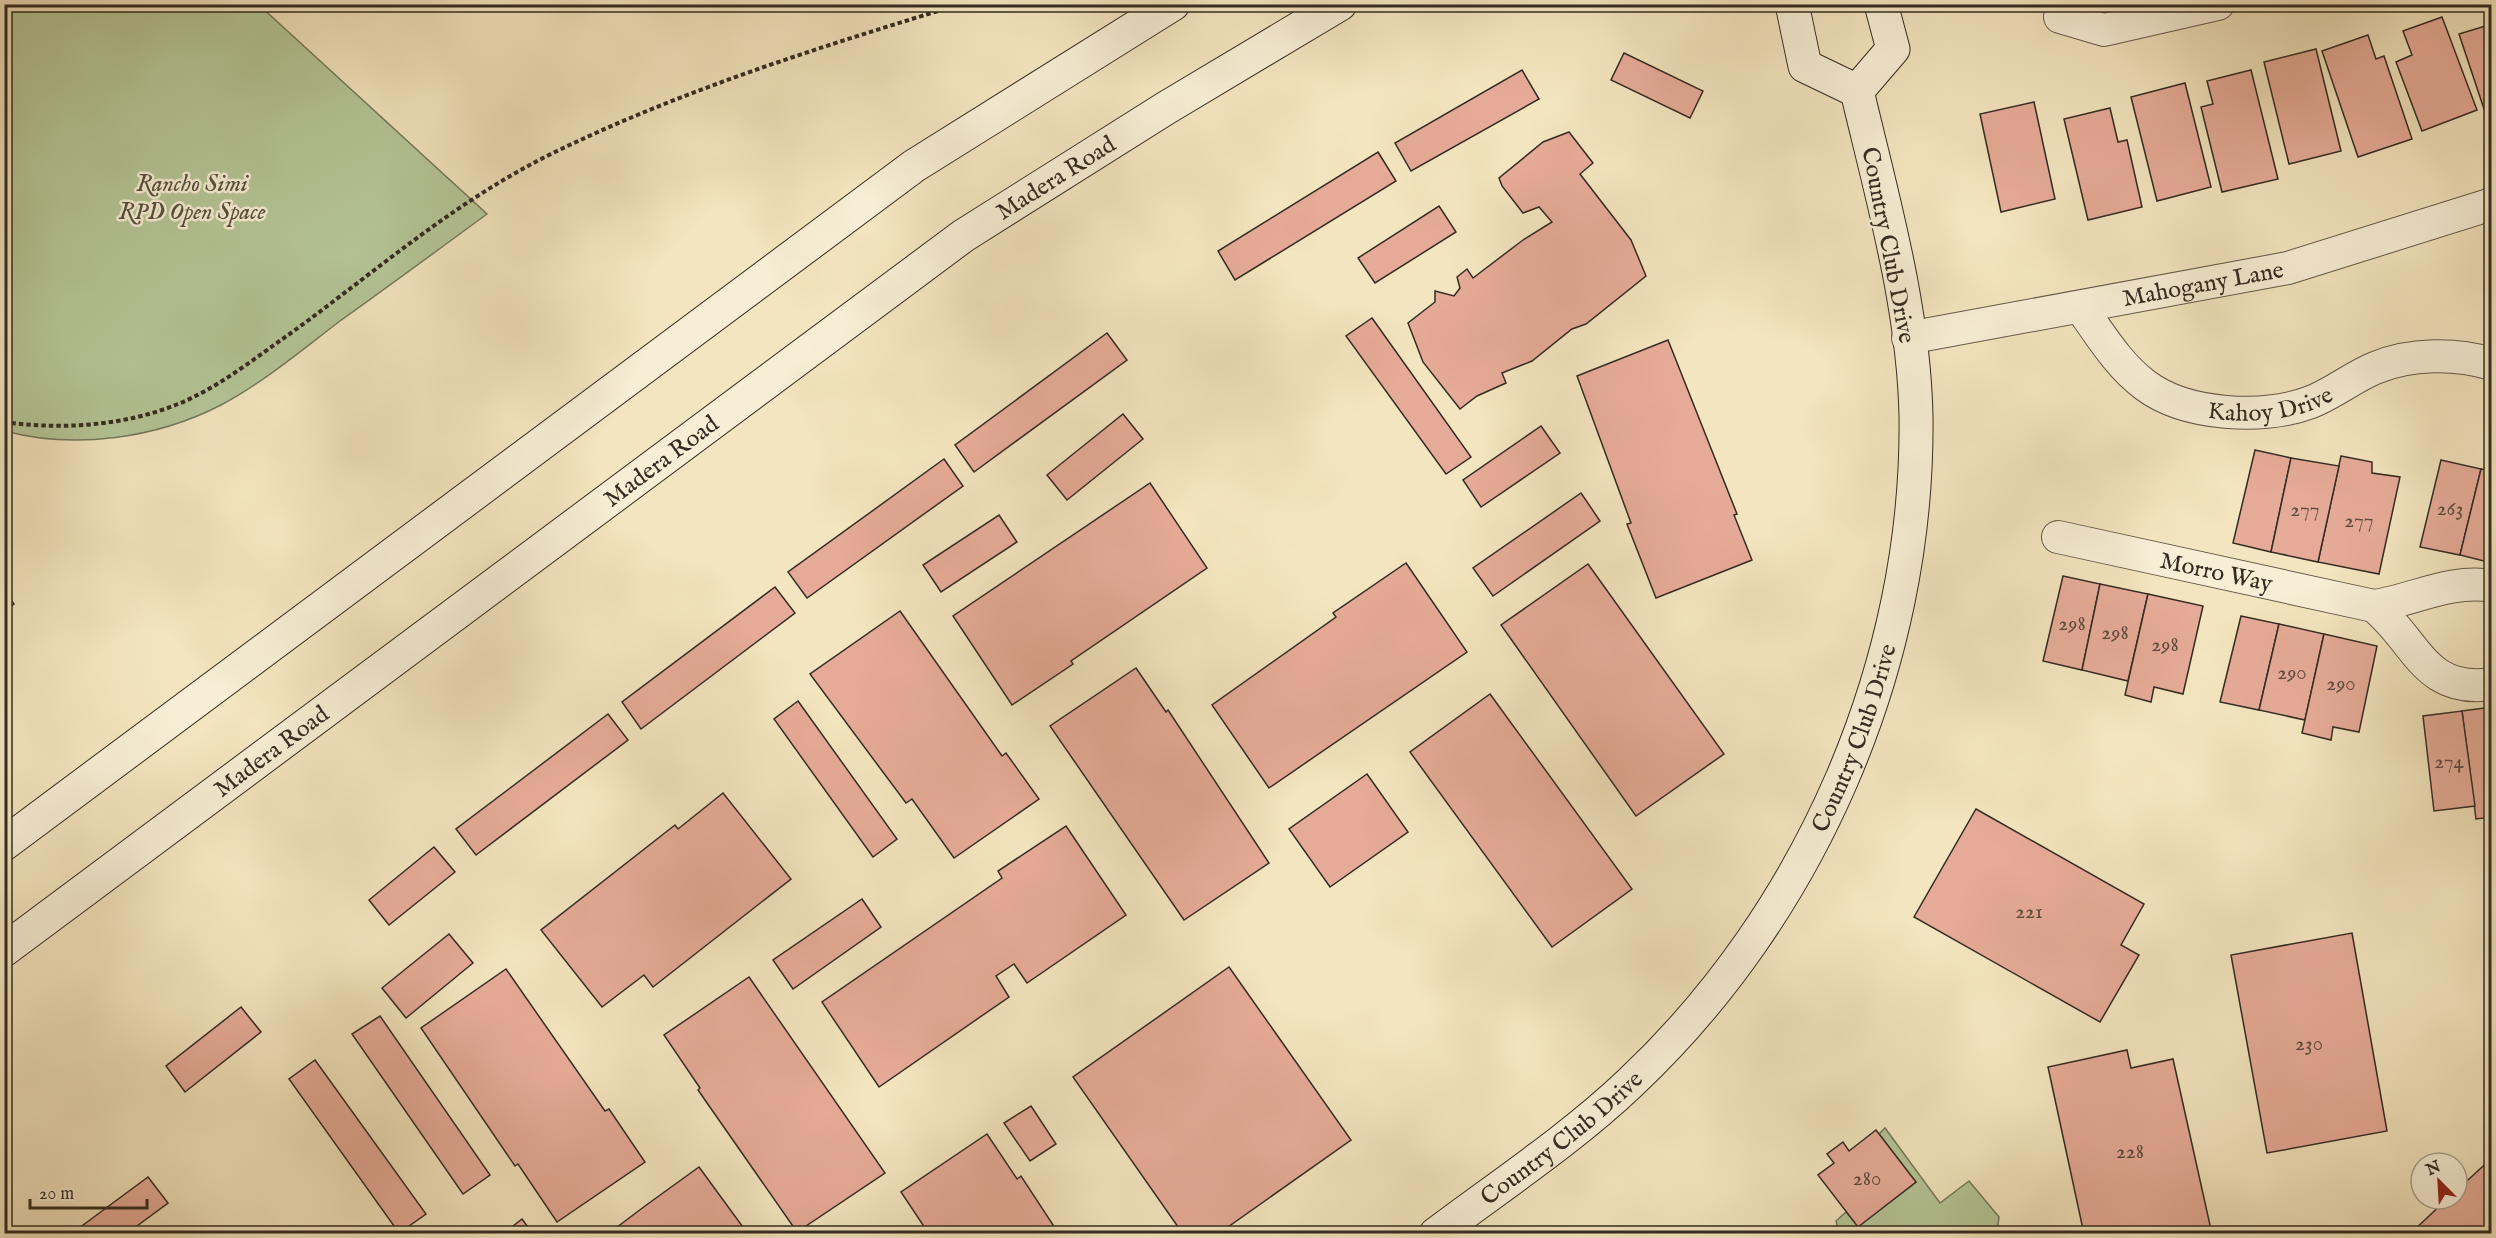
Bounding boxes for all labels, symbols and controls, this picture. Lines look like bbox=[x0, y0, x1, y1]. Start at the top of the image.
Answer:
street label: Madera Road bbox=[991, 130, 1122, 228]
street label: Country Club Drive bbox=[1853, 145, 1922, 346]
park label: Rancho Simi RPD Open Space bbox=[119, 169, 265, 228]
street label: Mahogany Lane bbox=[2120, 255, 2286, 315]
street label: Kahoy Drive bbox=[2206, 380, 2339, 430]
street label: Madera Road bbox=[598, 409, 726, 515]
house number: 263 bbox=[2437, 496, 2463, 523]
house number: 277 bbox=[2290, 497, 2320, 524]
house number: 277 bbox=[2344, 508, 2374, 535]
street label: Morro Way bbox=[2157, 546, 2275, 600]
house number: 298 bbox=[2058, 611, 2086, 638]
house number: 298 bbox=[2101, 620, 2129, 647]
house number: 298 bbox=[2151, 632, 2179, 659]
street label: Country Club Drive bbox=[1805, 641, 1905, 838]
house number: 290 bbox=[2277, 660, 2307, 687]
house number: 290 bbox=[2326, 671, 2356, 698]
street label: Madera Road bbox=[208, 699, 336, 805]
house number: 274 bbox=[2434, 749, 2465, 776]
house number: 221 bbox=[2015, 899, 2043, 926]
house number: 230 bbox=[2295, 1031, 2323, 1058]
street label: Country Club Drive bbox=[1475, 1065, 1650, 1213]
house number: 228 bbox=[2116, 1139, 2144, 1166]
north arrow bbox=[2409, 1151, 2469, 1211]
text: N bbox=[2422, 1157, 2444, 1181]
house number: 280 bbox=[1853, 1166, 1881, 1193]
scale bar bbox=[30, 1172, 147, 1210]
text: 20 m bbox=[39, 1183, 74, 1206]

